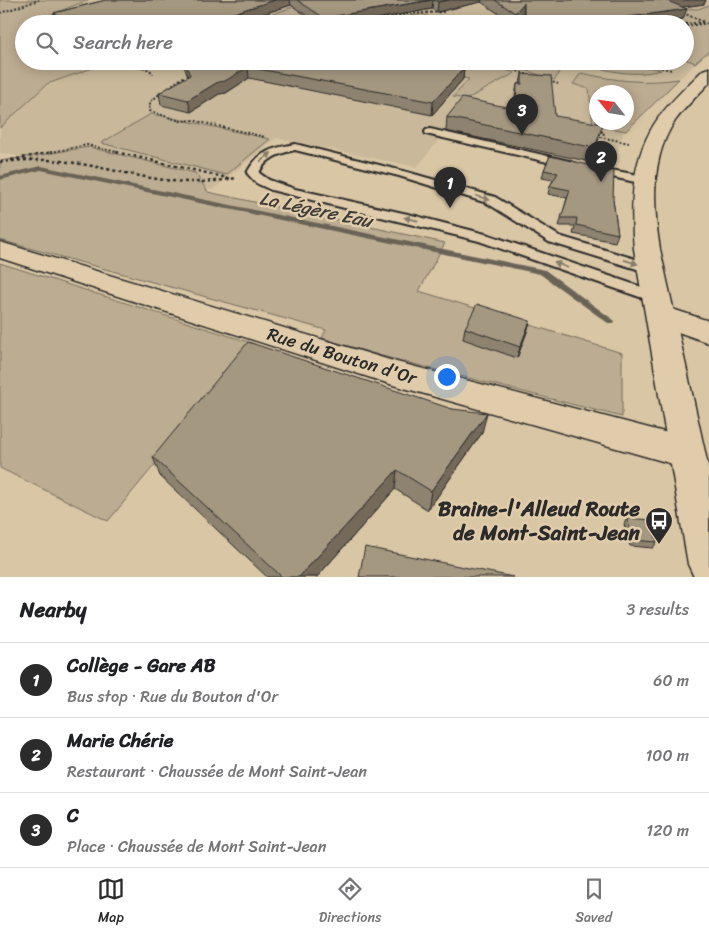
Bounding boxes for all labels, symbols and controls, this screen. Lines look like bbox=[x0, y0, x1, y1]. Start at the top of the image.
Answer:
search box bbox=[15, 15, 694, 70]
text: Search here bbox=[73, 26, 173, 59]
icon: search bbox=[33, 29, 61, 57]
north arrow bbox=[589, 85, 634, 130]
pin: 3 bbox=[506, 94, 538, 135]
pin: 2 bbox=[585, 141, 617, 182]
one-way arrow bbox=[259, 151, 272, 162]
pin: 1 bbox=[434, 167, 466, 208]
water label: La Légère Eau bbox=[257, 182, 378, 238]
one-way arrow bbox=[476, 194, 491, 202]
one-way arrow bbox=[403, 215, 418, 223]
one-way arrow bbox=[623, 259, 638, 267]
one-way arrow bbox=[553, 261, 568, 269]
street label: Rue du Bouton d'Or bbox=[263, 318, 422, 394]
your location bbox=[434, 364, 460, 390]
place label: Braine-l'Alleud Route de Mont-Saint-Jean bbox=[438, 490, 641, 552]
bus stop icon: Braine-l'Alleud Route de Mont-Saint-Jean bbox=[644, 506, 674, 545]
text: Nearby bbox=[20, 591, 86, 629]
text: 3 results bbox=[626, 595, 689, 624]
text: Collège - Gare AB bbox=[67, 649, 216, 682]
text: 1 bbox=[33, 666, 39, 695]
text: 60 m bbox=[653, 666, 689, 695]
text: Bus stop · Rue du Bouton d'Or bbox=[67, 682, 278, 711]
text: Marie Chérie bbox=[67, 724, 174, 757]
text: 2 bbox=[31, 741, 41, 770]
text: 100 m bbox=[645, 741, 689, 770]
text: Restaurant · Chaussée de Mont Saint-Jean bbox=[67, 757, 367, 786]
text: C bbox=[67, 799, 79, 832]
text: 3 bbox=[32, 816, 40, 845]
text: 120 m bbox=[646, 816, 689, 845]
text: Place · Chaussée de Mont Saint-Jean bbox=[67, 832, 326, 861]
tab: Map bbox=[97, 875, 125, 930]
tab: Directions bbox=[319, 875, 381, 930]
tab: Saved bbox=[575, 875, 612, 930]

